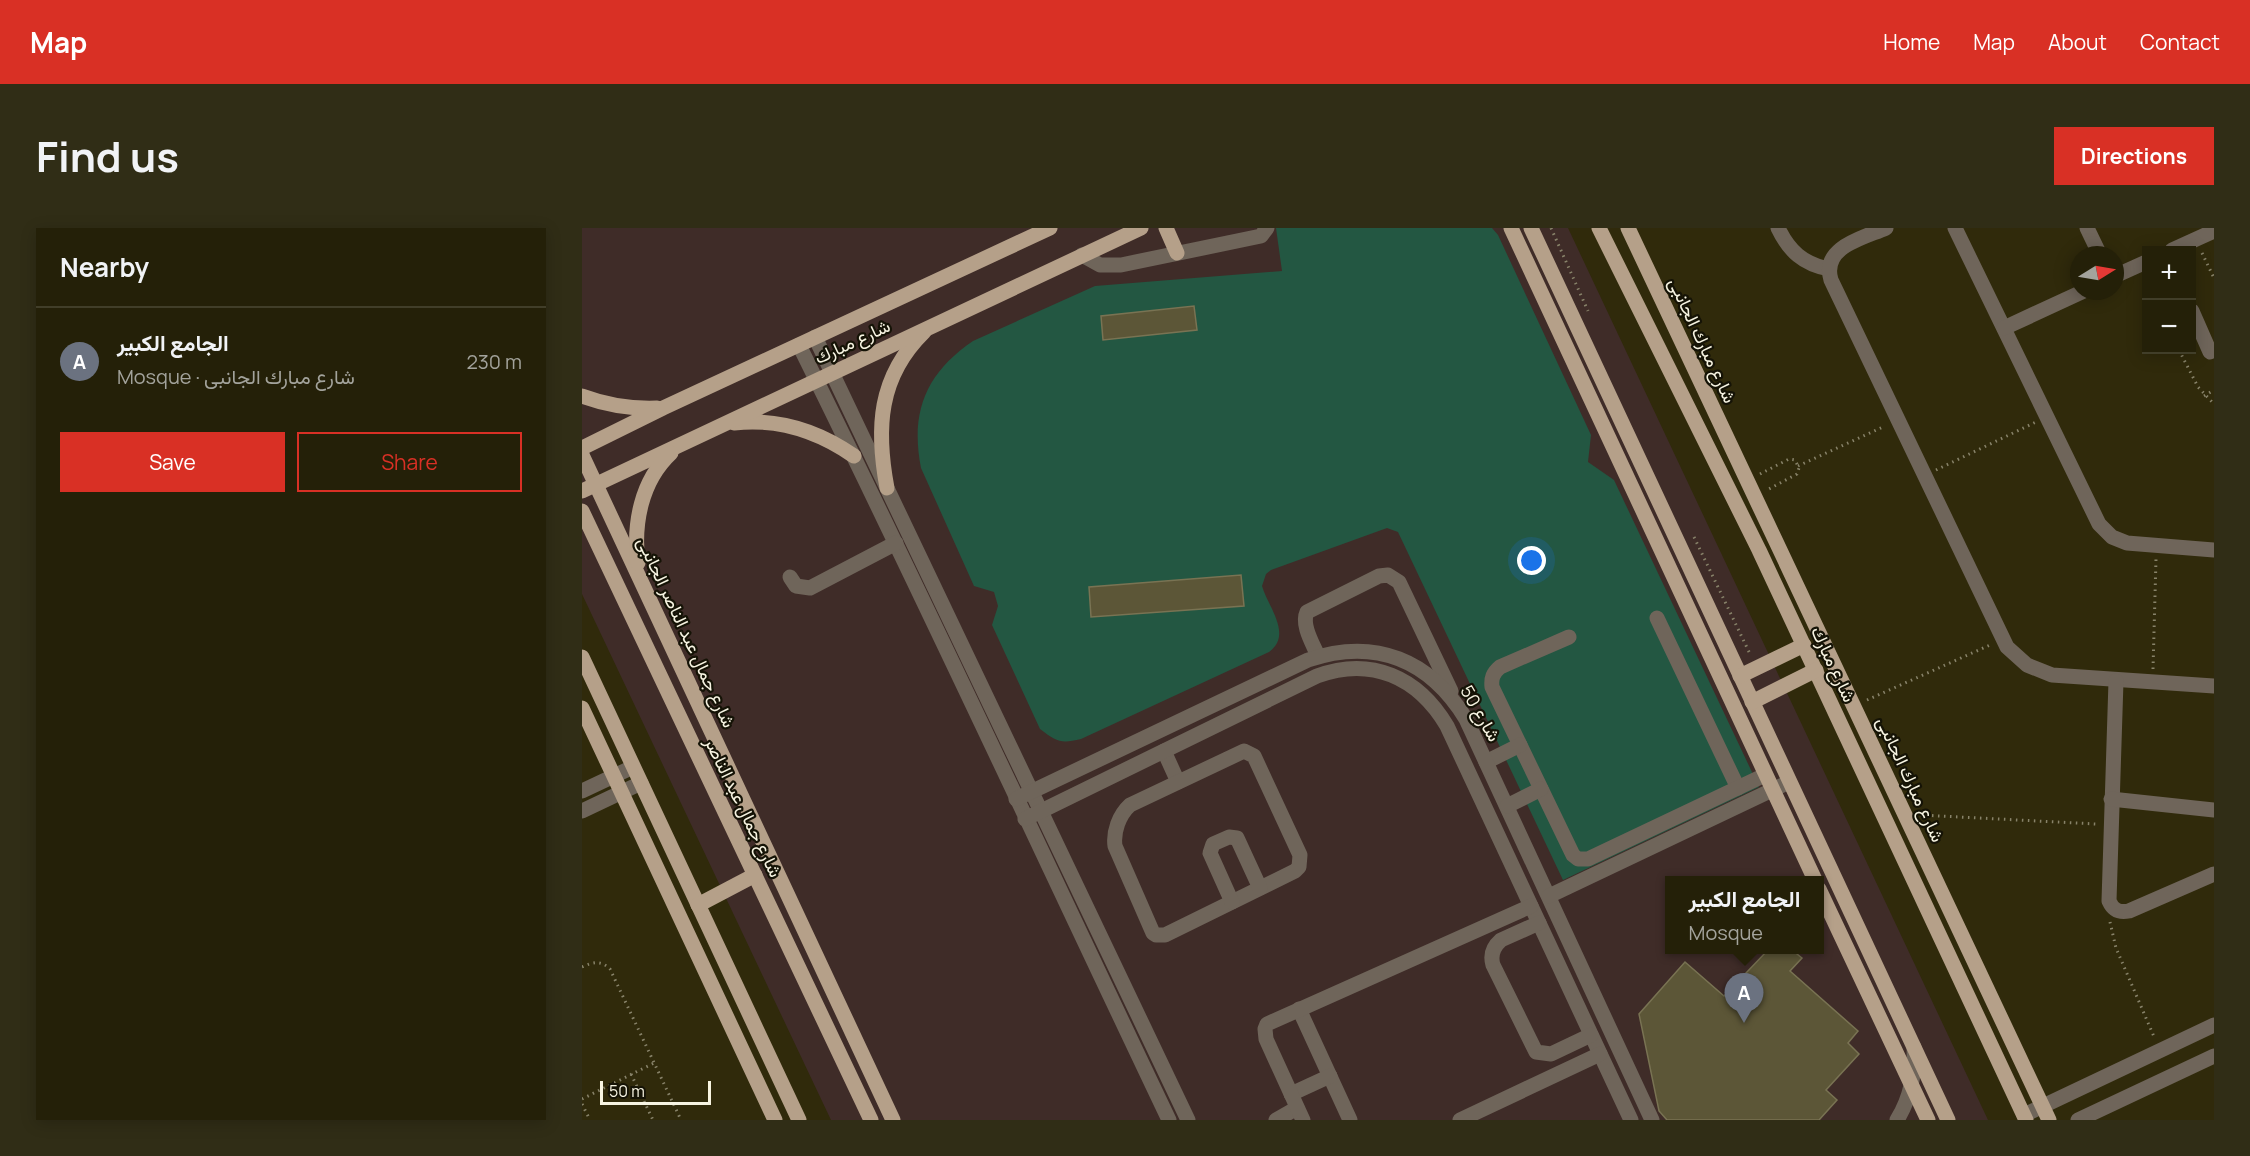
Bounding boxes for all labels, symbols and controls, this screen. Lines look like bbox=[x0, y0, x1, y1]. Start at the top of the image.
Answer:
text: Map bbox=[30, 23, 87, 61]
text: Home bbox=[1883, 28, 1940, 56]
text: Map bbox=[1973, 28, 2015, 56]
text: About bbox=[2048, 28, 2107, 56]
text: Contact bbox=[2140, 28, 2220, 56]
text: Find us bbox=[36, 127, 179, 185]
button: Directions bbox=[2054, 127, 2214, 185]
north arrow bbox=[2070, 246, 2124, 300]
map controls bbox=[2142, 246, 2196, 354]
button: + bbox=[2142, 246, 2196, 300]
text: Nearby bbox=[60, 249, 149, 285]
street label: شارع مبارك الجانبى bbox=[1663, 273, 1743, 407]
button: − bbox=[2142, 300, 2196, 354]
street label: شارع مبارك bbox=[810, 313, 894, 370]
text: الجامع الكبير bbox=[117, 328, 229, 358]
text: A bbox=[73, 348, 86, 375]
text: 230 m bbox=[466, 348, 522, 375]
text: Mosque · شارع مبارك الجانبى bbox=[117, 363, 355, 390]
button: Save bbox=[60, 432, 285, 492]
button: Share bbox=[297, 432, 522, 492]
street label: شارع جمال عبد الناصر الجانبى bbox=[631, 533, 742, 732]
your location bbox=[1517, 546, 1546, 575]
street label: شارع مبارك bbox=[1805, 622, 1862, 706]
street label: شارع 50 bbox=[1454, 680, 1507, 746]
street label: شارع مبارك الجانبى bbox=[1871, 712, 1951, 846]
street label: شارع جمال عبد الناصر bbox=[698, 732, 788, 881]
popup bbox=[1665, 876, 1824, 954]
text: الجامع الكبير bbox=[1689, 884, 1800, 914]
text: Mosque bbox=[1689, 919, 1763, 946]
pin: A bbox=[1724, 974, 1764, 1023]
scale bar bbox=[600, 1078, 711, 1106]
text: 50 m bbox=[609, 1080, 645, 1102]

